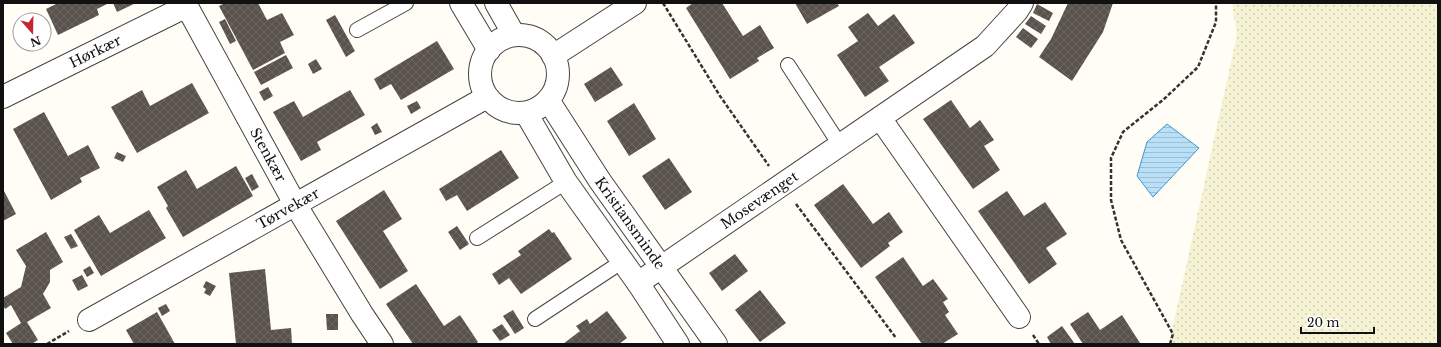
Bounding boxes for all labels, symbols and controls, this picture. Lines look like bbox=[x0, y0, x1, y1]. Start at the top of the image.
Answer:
north arrow bbox=[12, 12, 52, 52]
street label: Hørkær bbox=[66, 31, 125, 72]
text: N bbox=[28, 33, 43, 50]
street label: Stenkær bbox=[246, 124, 290, 185]
street label: Mosevænget bbox=[717, 167, 802, 233]
street label: Kristiansminde bbox=[591, 173, 669, 273]
street label: Tørvekær bbox=[253, 184, 323, 233]
scale bar bbox=[1301, 309, 1374, 335]
text: 20 m bbox=[1307, 315, 1339, 330]

